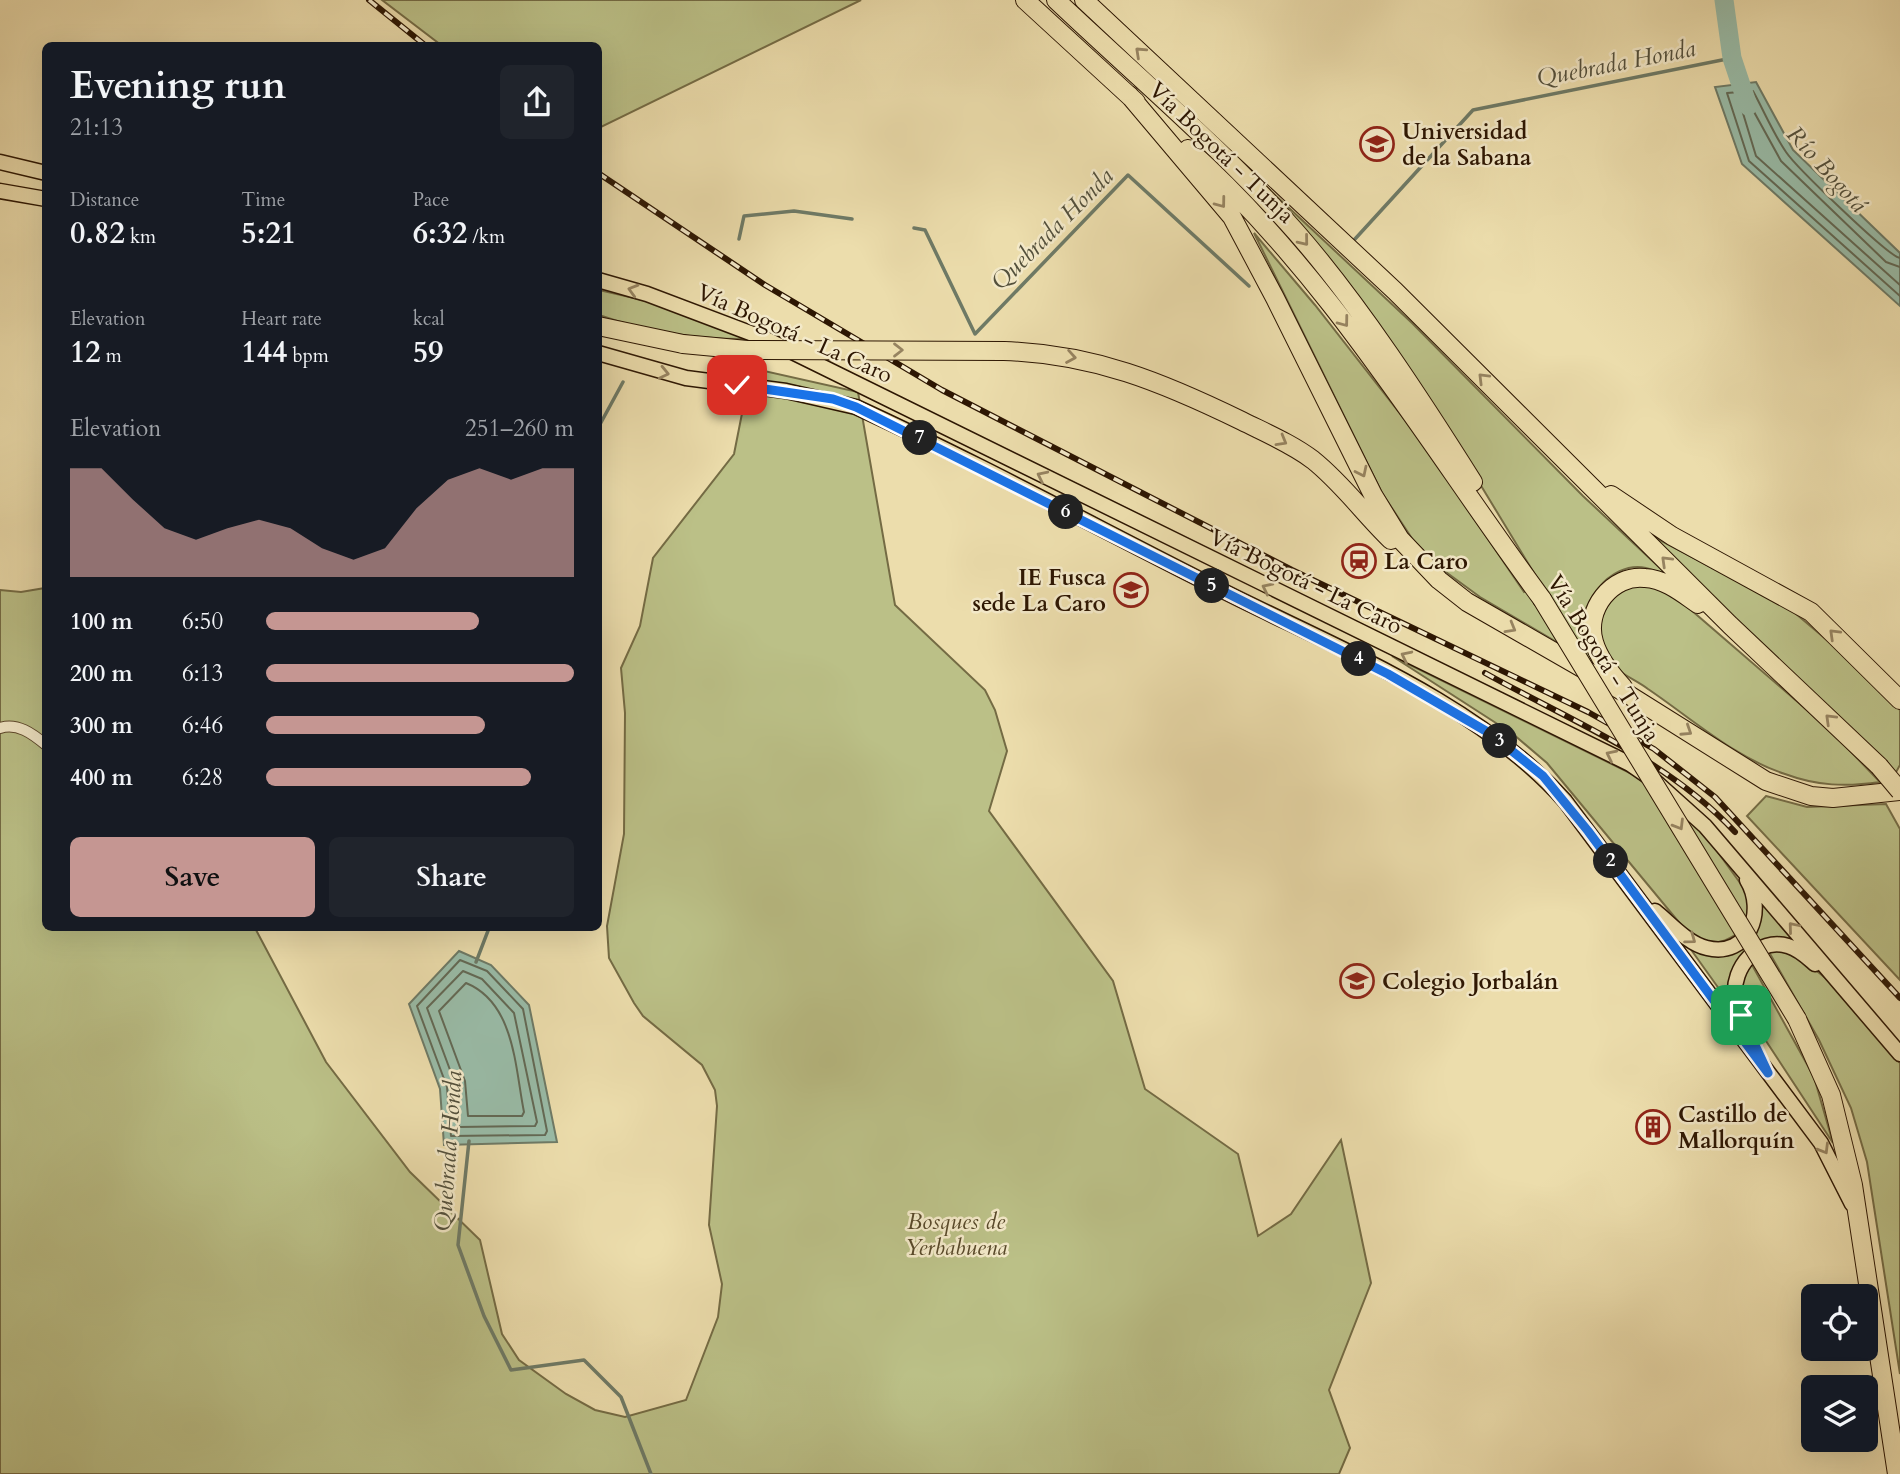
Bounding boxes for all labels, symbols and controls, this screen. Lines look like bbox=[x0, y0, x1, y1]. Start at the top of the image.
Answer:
water label: Quebrada Honda bbox=[1534, 32, 1699, 95]
one-way arrow bbox=[1135, 48, 1148, 61]
text: Evening run bbox=[70, 60, 286, 112]
button: share bbox=[500, 65, 574, 139]
street label: Vía Bogotá - Tunja bbox=[1142, 75, 1301, 230]
text: 21:13 bbox=[70, 112, 123, 143]
place label: Universidad de la Sabana bbox=[1402, 116, 1532, 173]
water label: Río Bogotá bbox=[1779, 119, 1875, 221]
school or university icon: Universidad de la Sabana bbox=[1358, 125, 1396, 163]
water label: Quebrada Honda bbox=[984, 161, 1121, 298]
text: Distance bbox=[70, 187, 139, 213]
text: Time bbox=[241, 187, 285, 213]
text: Pace bbox=[413, 187, 449, 213]
one-way arrow bbox=[1213, 195, 1225, 208]
text: 0.82 bbox=[70, 213, 125, 254]
text: 5:21 bbox=[241, 213, 296, 254]
text: 6:32 bbox=[413, 213, 467, 254]
text: km bbox=[125, 224, 156, 250]
text: /km bbox=[467, 224, 505, 250]
one-way arrow bbox=[1295, 234, 1308, 246]
street label: Vía Bogotá - La Caro bbox=[692, 276, 898, 391]
one-way arrow bbox=[627, 283, 639, 298]
text: Elevation bbox=[70, 306, 145, 332]
text: Heart rate bbox=[241, 306, 322, 332]
text: kcal bbox=[413, 306, 445, 332]
one-way arrow bbox=[1335, 314, 1348, 327]
text: 12 bbox=[70, 332, 101, 373]
text: 144 bbox=[241, 332, 287, 373]
text: 59 bbox=[413, 332, 443, 373]
one-way arrow bbox=[893, 342, 904, 358]
text: m bbox=[101, 343, 122, 369]
text: bpm bbox=[287, 343, 329, 369]
one-way arrow bbox=[1066, 349, 1077, 364]
pin bbox=[707, 355, 767, 415]
one-way arrow bbox=[658, 364, 670, 379]
icon: check bbox=[718, 366, 756, 404]
one-way arrow bbox=[1478, 374, 1491, 387]
text: Elevation bbox=[70, 413, 161, 444]
text: 251–260 m bbox=[465, 413, 574, 444]
pin: 7 bbox=[902, 420, 937, 456]
text: 7 bbox=[915, 424, 924, 450]
one-way arrow bbox=[1274, 433, 1287, 446]
one-way arrow bbox=[1353, 465, 1367, 477]
one-way arrow bbox=[1037, 470, 1049, 484]
pin: 6 bbox=[1048, 494, 1084, 530]
text: 6 bbox=[1061, 498, 1070, 524]
street label: Vía Bogotá - La Caro bbox=[1204, 521, 1407, 642]
station icon: La Caro bbox=[1340, 542, 1378, 580]
place label: La Caro bbox=[1384, 546, 1468, 577]
one-way arrow bbox=[1661, 556, 1674, 569]
place label: IE Fusca sede La Caro bbox=[973, 562, 1107, 619]
pin: 5 bbox=[1194, 568, 1230, 604]
street label: Vía Bogotá - Tunja bbox=[1540, 569, 1668, 748]
school or university icon: IE Fusca sede La Caro bbox=[1112, 571, 1150, 609]
text: 5 bbox=[1207, 572, 1216, 598]
one-way arrow bbox=[1262, 582, 1274, 596]
text: 100 m bbox=[70, 606, 133, 637]
text: 6:50 bbox=[182, 606, 223, 637]
one-way arrow bbox=[1504, 620, 1517, 633]
one-way arrow bbox=[1830, 630, 1843, 643]
pin: 4 bbox=[1342, 642, 1376, 676]
text: 4 bbox=[1354, 645, 1363, 671]
one-way arrow bbox=[1401, 650, 1413, 664]
text: 200 m bbox=[70, 658, 133, 689]
text: 6:13 bbox=[182, 658, 223, 689]
text: 300 m bbox=[70, 710, 133, 741]
text: 6:46 bbox=[182, 710, 223, 741]
one-way arrow bbox=[1825, 714, 1838, 727]
one-way arrow bbox=[1679, 723, 1692, 736]
pin: 3 bbox=[1482, 724, 1518, 758]
text: 3 bbox=[1495, 727, 1504, 753]
one-way arrow bbox=[1606, 750, 1618, 764]
text: 400 m bbox=[70, 762, 133, 793]
text: 6:28 bbox=[182, 762, 223, 793]
one-way arrow bbox=[1670, 818, 1683, 831]
button: Save bbox=[70, 837, 315, 917]
button: Share bbox=[329, 837, 574, 917]
pin: 2 bbox=[1594, 844, 1628, 878]
text: 2 bbox=[1606, 847, 1615, 873]
one-way arrow bbox=[1789, 922, 1801, 935]
one-way arrow bbox=[1683, 931, 1696, 943]
school or university icon: Colegio Jorbalán bbox=[1338, 962, 1376, 1000]
place label: Colegio Jorbalán bbox=[1382, 966, 1559, 997]
pin bbox=[1711, 985, 1771, 1045]
icon: arrive bbox=[1722, 996, 1760, 1034]
water label: Quebrada Honda bbox=[426, 1069, 471, 1233]
place label: Castillo de Mallorquín bbox=[1678, 1099, 1795, 1156]
building icon: Castillo de Mallorquín bbox=[1634, 1108, 1672, 1146]
one-way arrow bbox=[1815, 1141, 1828, 1154]
park label: Bosques de Yerbabuena bbox=[905, 1206, 1007, 1263]
map controls bbox=[1801, 1284, 1878, 1452]
button: locate bbox=[1801, 1284, 1878, 1361]
button: layers bbox=[1801, 1375, 1878, 1452]

